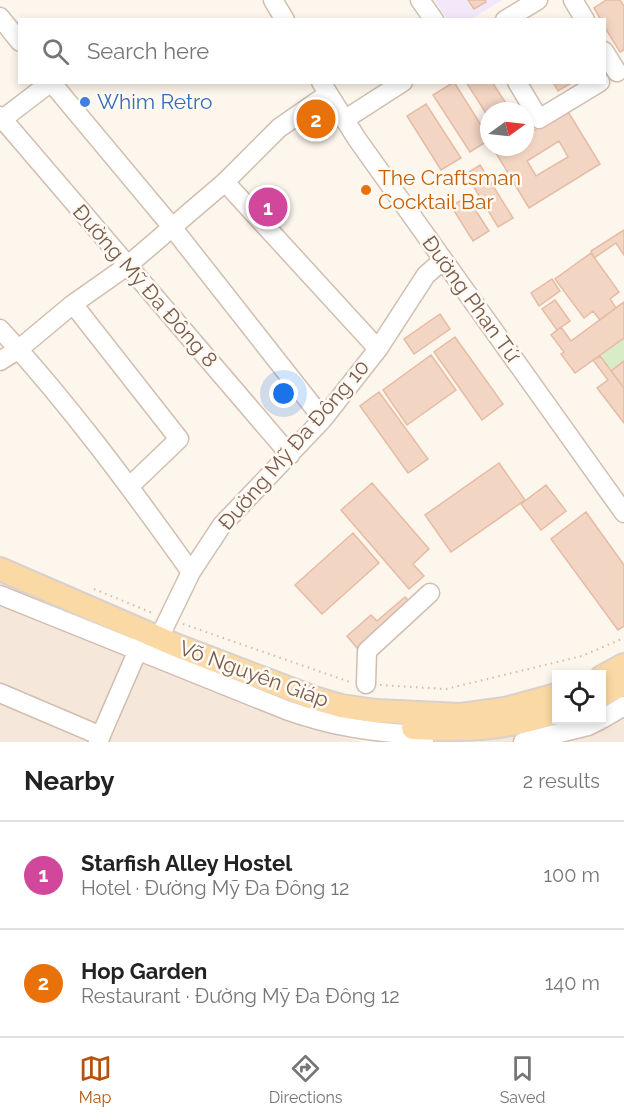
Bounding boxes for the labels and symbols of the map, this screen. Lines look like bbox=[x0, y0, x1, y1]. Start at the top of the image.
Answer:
place label: Whim Retro bbox=[97, 89, 213, 114]
marker: Whim Retro bbox=[78, 95, 92, 109]
pin: 2 bbox=[296, 96, 336, 142]
north arrow bbox=[480, 102, 534, 156]
place label: The Craftsman Cocktail Bar bbox=[378, 165, 521, 214]
marker: The Craftsman Cocktail Bar bbox=[359, 183, 373, 197]
pin: 1 bbox=[248, 184, 288, 230]
street label: Đường Mỹ Đa Đông 8 bbox=[68, 199, 223, 372]
street label: Đường Phan Tứ bbox=[417, 231, 526, 368]
street label: Đường Mỹ Đa Đông 10 bbox=[213, 355, 374, 535]
your location bbox=[269, 379, 298, 408]
street label: Võ Nguyên Giáp bbox=[176, 635, 332, 712]

